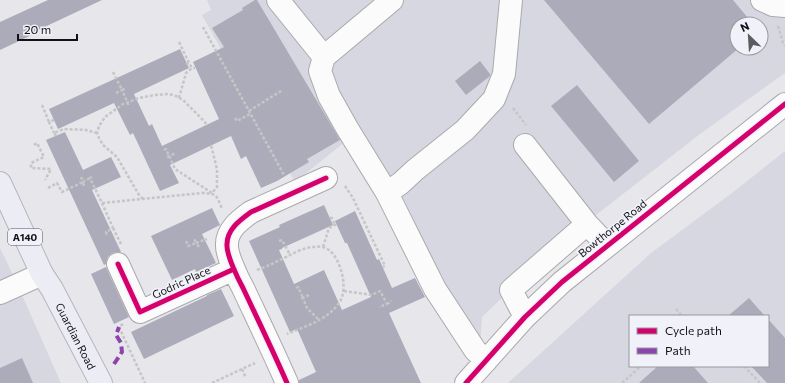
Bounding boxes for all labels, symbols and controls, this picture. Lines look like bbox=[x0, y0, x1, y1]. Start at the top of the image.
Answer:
scale bar bbox=[18, 16, 77, 42]
north arrow bbox=[729, 16, 769, 56]
text: N bbox=[738, 19, 751, 34]
text: 20 m bbox=[24, 22, 51, 36]
street label: Bowthorpe Road bbox=[575, 196, 649, 260]
road number: A140 bbox=[8, 229, 42, 245]
street label: Godric Place bbox=[150, 263, 212, 301]
street label: Guardian Road bbox=[54, 300, 99, 371]
legend bbox=[629, 315, 769, 367]
text: Cycle path bbox=[665, 323, 722, 337]
text: Path bbox=[665, 343, 691, 357]

